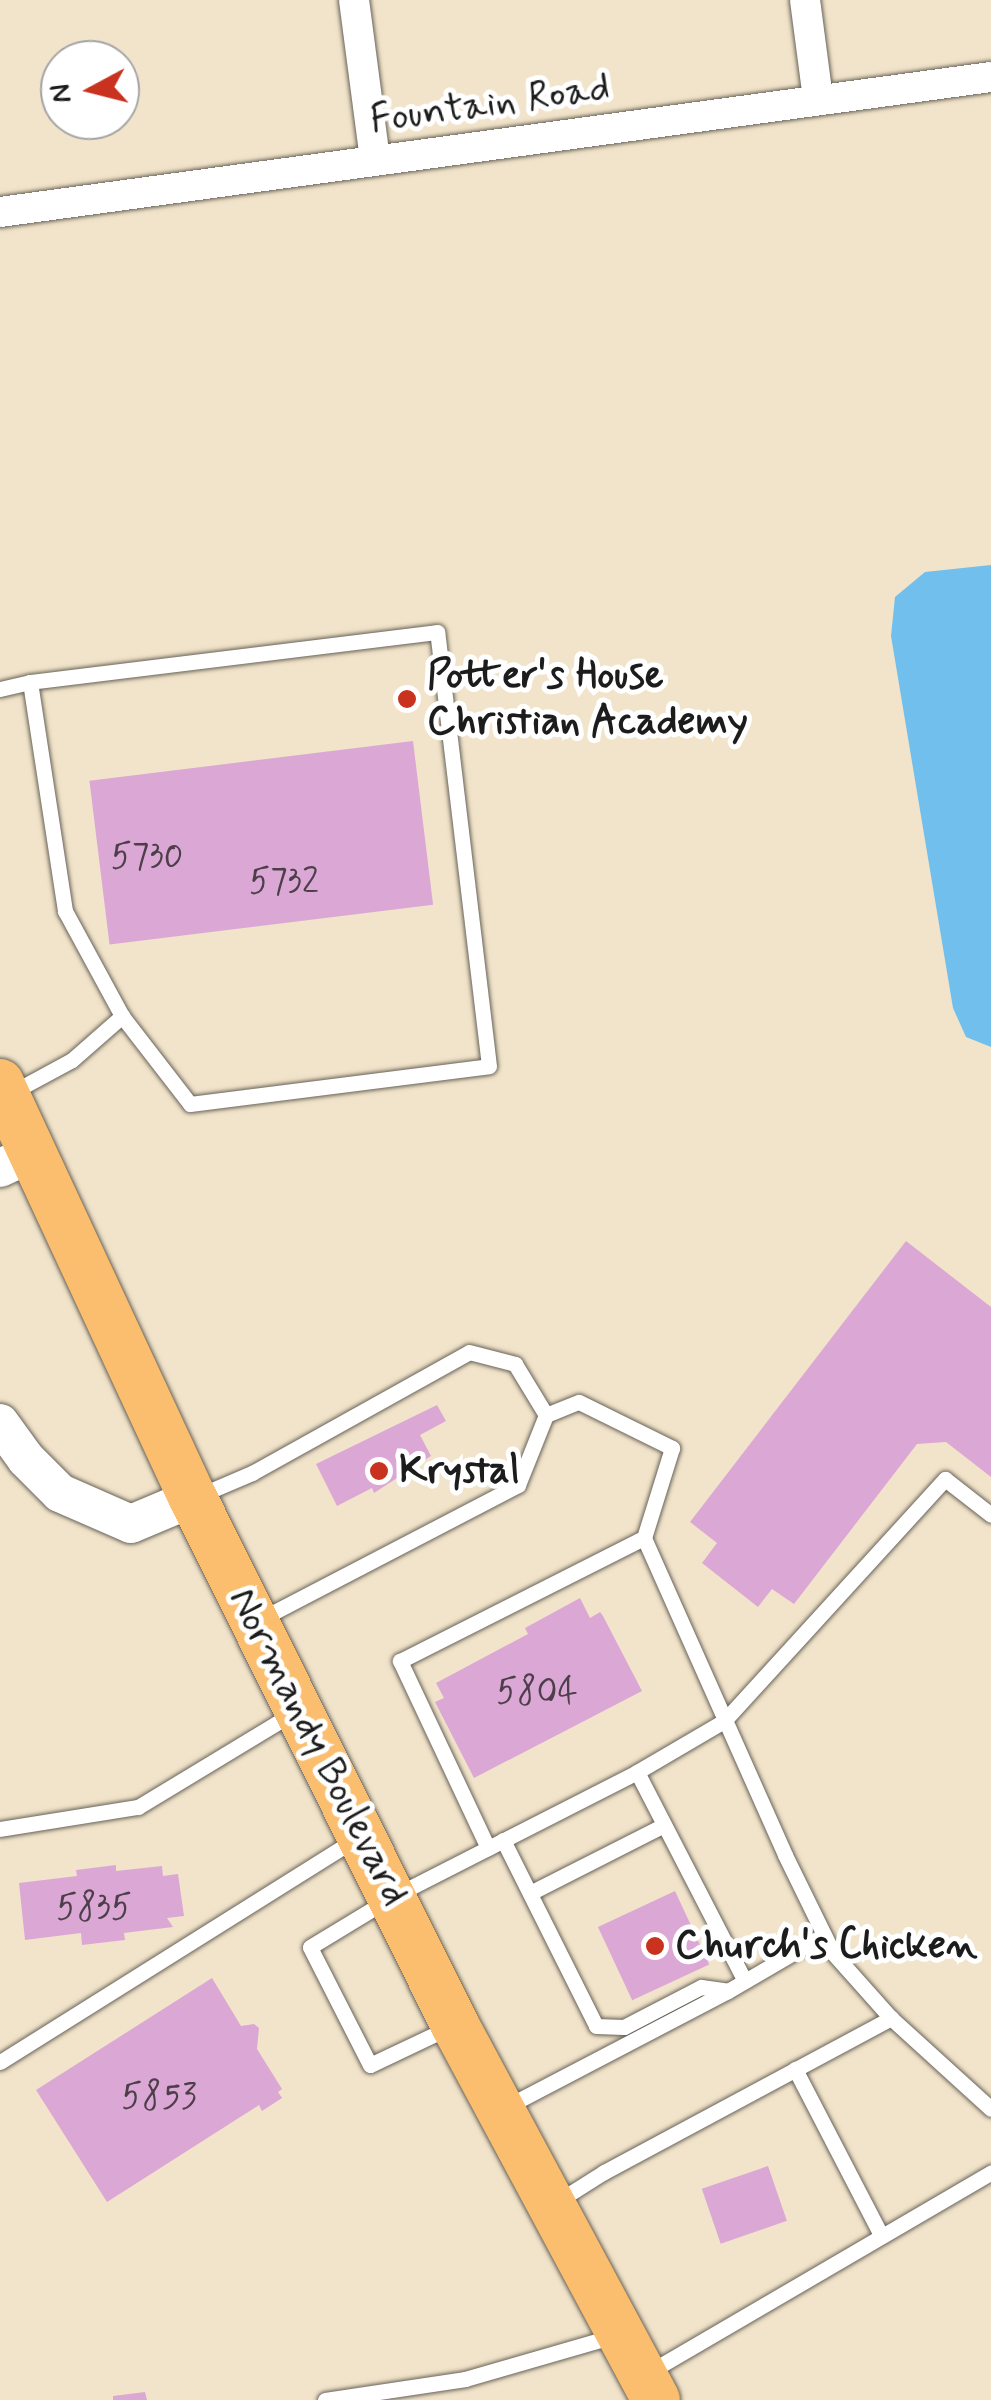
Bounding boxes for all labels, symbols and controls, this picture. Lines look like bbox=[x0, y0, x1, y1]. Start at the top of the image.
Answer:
north arrow bbox=[40, 40, 140, 140]
street label: Fountain Road bbox=[369, 64, 611, 144]
text: N bbox=[42, 82, 81, 105]
place label: Potter's House Christian Academy bbox=[427, 652, 754, 746]
marker: Potter's House Christian Academy bbox=[396, 688, 418, 710]
house number: 5730 bbox=[111, 836, 183, 878]
house number: 5732 bbox=[249, 861, 319, 903]
place label: Krystal bbox=[399, 1447, 520, 1495]
marker: Krystal bbox=[368, 1460, 390, 1482]
street label: Normandy Boulevard bbox=[217, 1580, 419, 1914]
house number: 5804 bbox=[496, 1671, 578, 1713]
house number: 5835 bbox=[56, 1887, 132, 1929]
place label: Church's Chicken bbox=[675, 1922, 973, 1970]
marker: Church's Chicken bbox=[644, 1935, 666, 1957]
house number: 5853 bbox=[121, 2076, 197, 2118]

